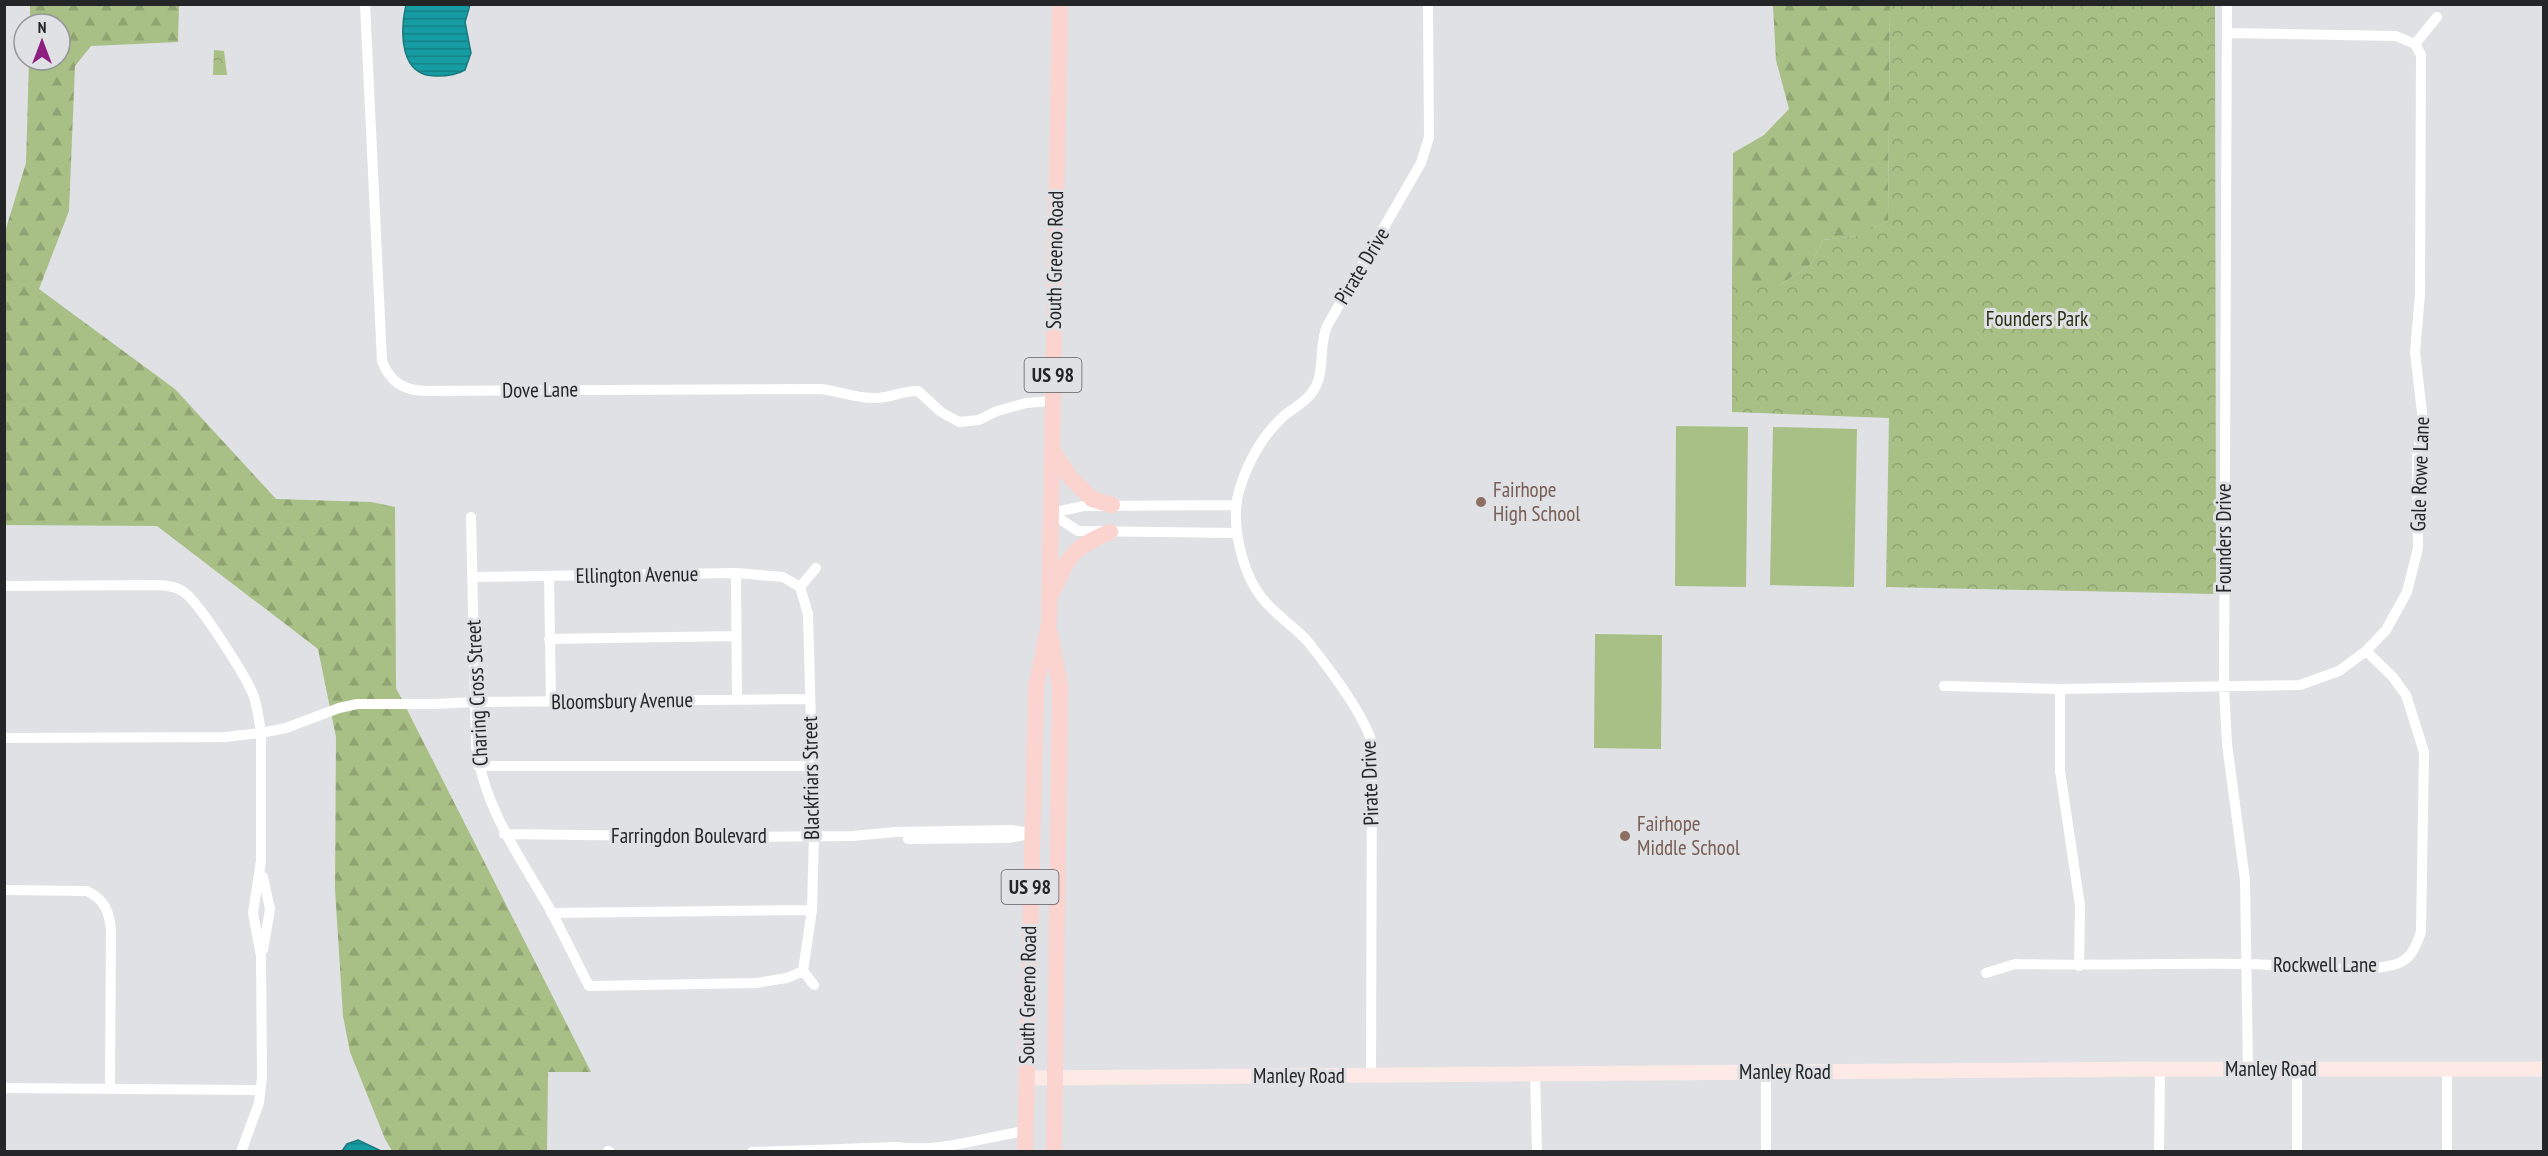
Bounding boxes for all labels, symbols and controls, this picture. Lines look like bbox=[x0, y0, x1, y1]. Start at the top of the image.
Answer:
north arrow bbox=[12, 12, 72, 72]
text: N bbox=[38, 17, 46, 37]
street label: South Greeno Road bbox=[1040, 191, 1069, 329]
street label: Pirate Drive bbox=[1328, 222, 1395, 309]
park label: Founders Park bbox=[1986, 305, 2088, 332]
road number: US 98 bbox=[1024, 358, 1082, 392]
street label: Dove Lane bbox=[502, 375, 578, 404]
street label: Gale Rowe Lane bbox=[2404, 416, 2435, 532]
place label: Fairhope High School bbox=[1493, 476, 1580, 527]
street label: Founders Drive bbox=[2210, 483, 2237, 593]
marker: Fairhope High School bbox=[1474, 495, 1488, 509]
street label: Ellington Avenue bbox=[575, 560, 698, 589]
street label: Charing Cross Street bbox=[459, 619, 494, 767]
street label: Bloomsbury Avenue bbox=[551, 686, 693, 715]
street label: Blackfriars Street bbox=[796, 716, 825, 840]
street label: Pirate Drive bbox=[1355, 740, 1384, 826]
place label: Fairhope Middle School bbox=[1637, 810, 1740, 861]
street label: Farringdon Boulevard bbox=[611, 822, 767, 849]
marker: Fairhope Middle School bbox=[1618, 829, 1632, 843]
road number: US 98 bbox=[1002, 870, 1058, 904]
street label: South Greeno Road bbox=[1013, 926, 1042, 1064]
street label: Rockwell Lane bbox=[2273, 951, 2377, 978]
street label: Manley Road bbox=[2225, 1055, 2317, 1082]
street label: Manley Road bbox=[1739, 1058, 1831, 1085]
street label: Manley Road bbox=[1253, 1062, 1345, 1089]

